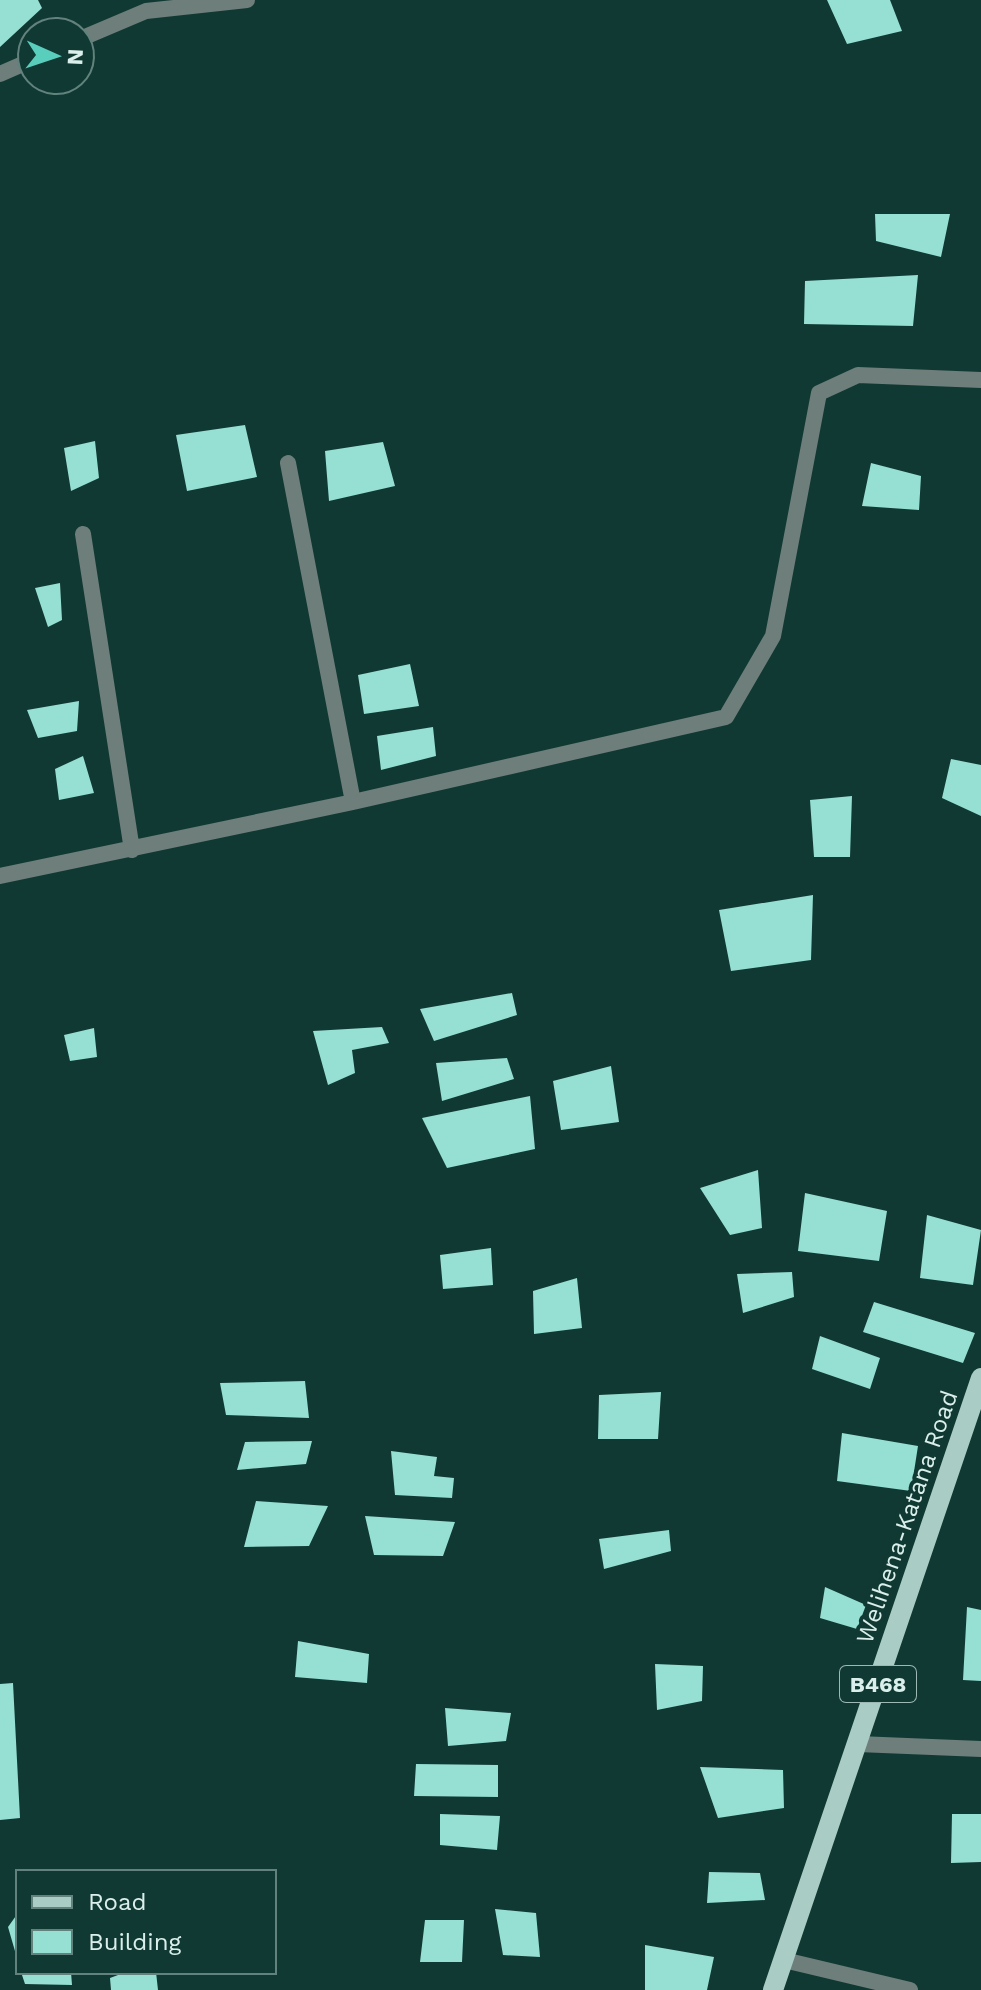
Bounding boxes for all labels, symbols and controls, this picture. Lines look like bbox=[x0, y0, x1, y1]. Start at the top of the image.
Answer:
north arrow bbox=[16, 16, 96, 96]
text: N bbox=[63, 48, 88, 66]
street label: Welihena-Katana Road bbox=[851, 1387, 963, 1647]
road number: B468 bbox=[840, 1666, 916, 1702]
legend bbox=[16, 1870, 276, 1974]
text: Road bbox=[88, 1888, 147, 1916]
text: Building bbox=[88, 1928, 181, 1956]

